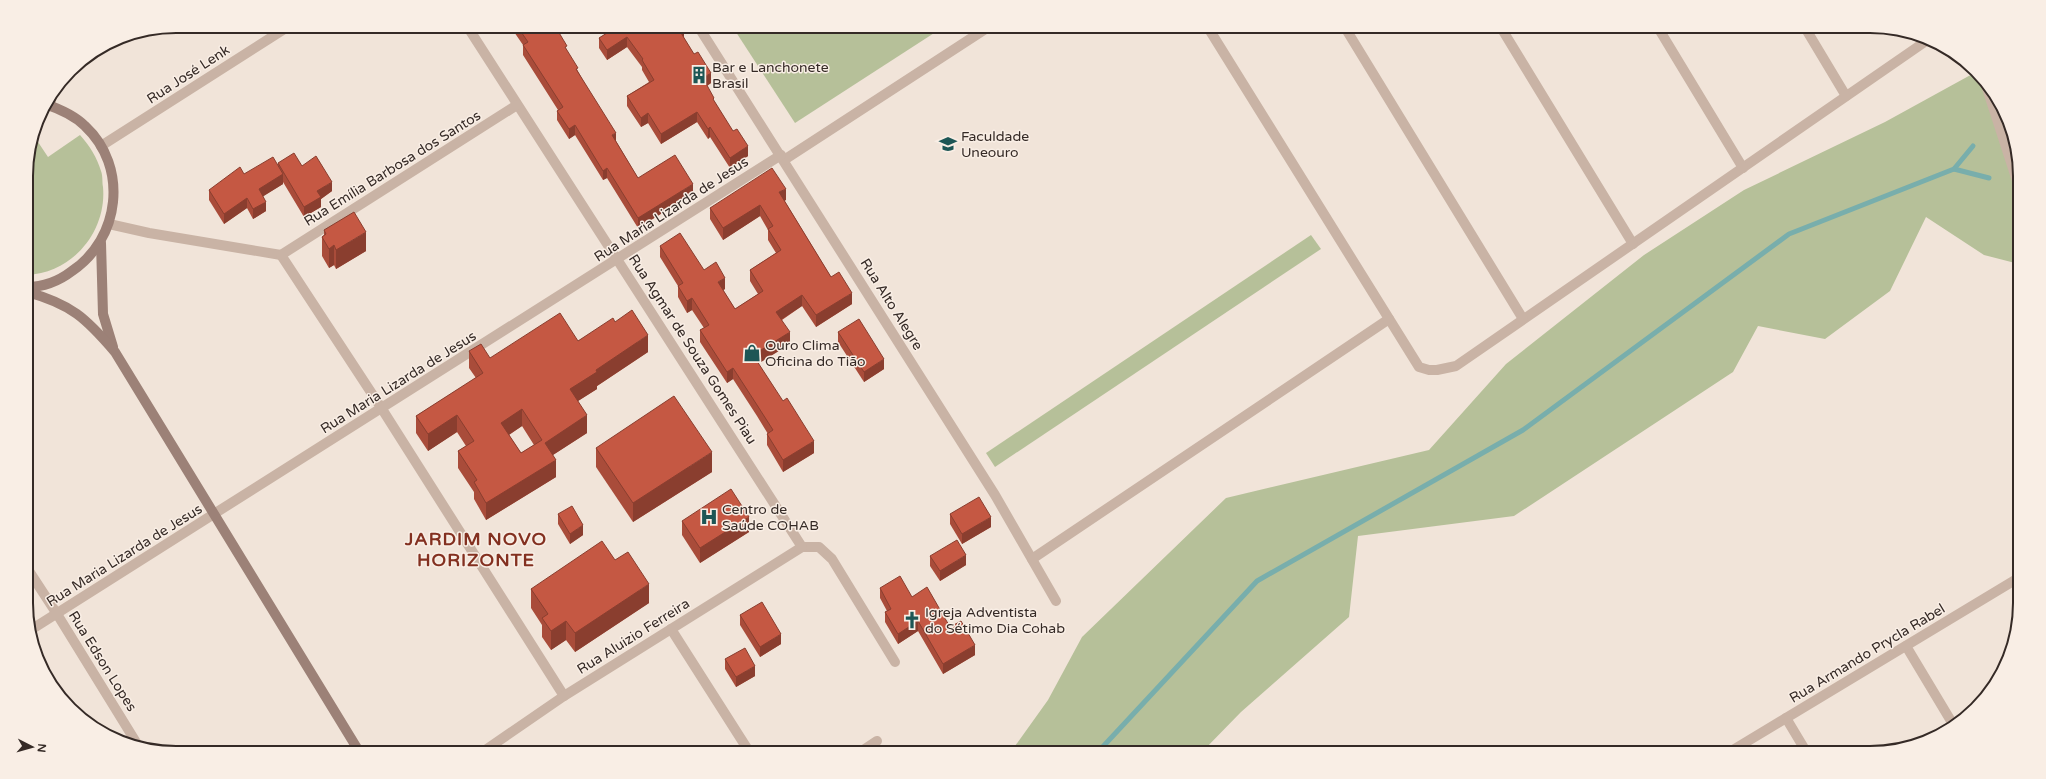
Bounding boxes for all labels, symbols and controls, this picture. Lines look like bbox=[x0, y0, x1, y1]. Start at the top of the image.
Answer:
street label: Rua José Lenk bbox=[144, 41, 233, 108]
place label: Bar e Lanchonete Brasil bbox=[712, 59, 829, 92]
building icon: Bar e Lanchonete Brasil bbox=[689, 65, 709, 85]
street label: Rua Emília Barbosa dos Santos bbox=[301, 107, 484, 230]
place label: Faculdade Uneouro bbox=[961, 128, 1029, 161]
school or university icon: Faculdade Uneouro bbox=[938, 134, 958, 154]
street label: Rua Maria Lizarda de Jesus bbox=[591, 153, 752, 266]
street label: Rua Agmar de Souza Gomes Piau bbox=[625, 251, 760, 447]
street label: Rua Alto Alegre bbox=[857, 255, 927, 353]
street label: Rua Maria Lizarda de Jesus bbox=[317, 327, 480, 437]
place label: Ouro Clima Oficina do Tião bbox=[765, 337, 866, 370]
shop icon: Ouro Clima Oficina do Tião bbox=[742, 343, 762, 363]
street label: Rua Maria Lizarda de Jesus bbox=[43, 500, 206, 610]
place label: Centro de Saúde COHAB bbox=[722, 501, 819, 534]
hospital icon: Centro de Saúde COHAB bbox=[699, 507, 719, 527]
district label: JARDIM NOVO HORIZONTE bbox=[404, 528, 547, 571]
street label: Rua Aluizio Ferreira bbox=[574, 595, 693, 678]
street label: Rua Armando Prycla Rabel bbox=[1786, 600, 1948, 707]
place label: Igreja Adventista do Sétimo Dia Cohab bbox=[925, 604, 1065, 637]
street label: Rua Edson Lopes bbox=[65, 608, 140, 715]
church icon: Igreja Adventista do Sétimo Dia Cohab bbox=[902, 610, 922, 630]
north arrow bbox=[12, 727, 52, 767]
text: N bbox=[35, 743, 48, 753]

